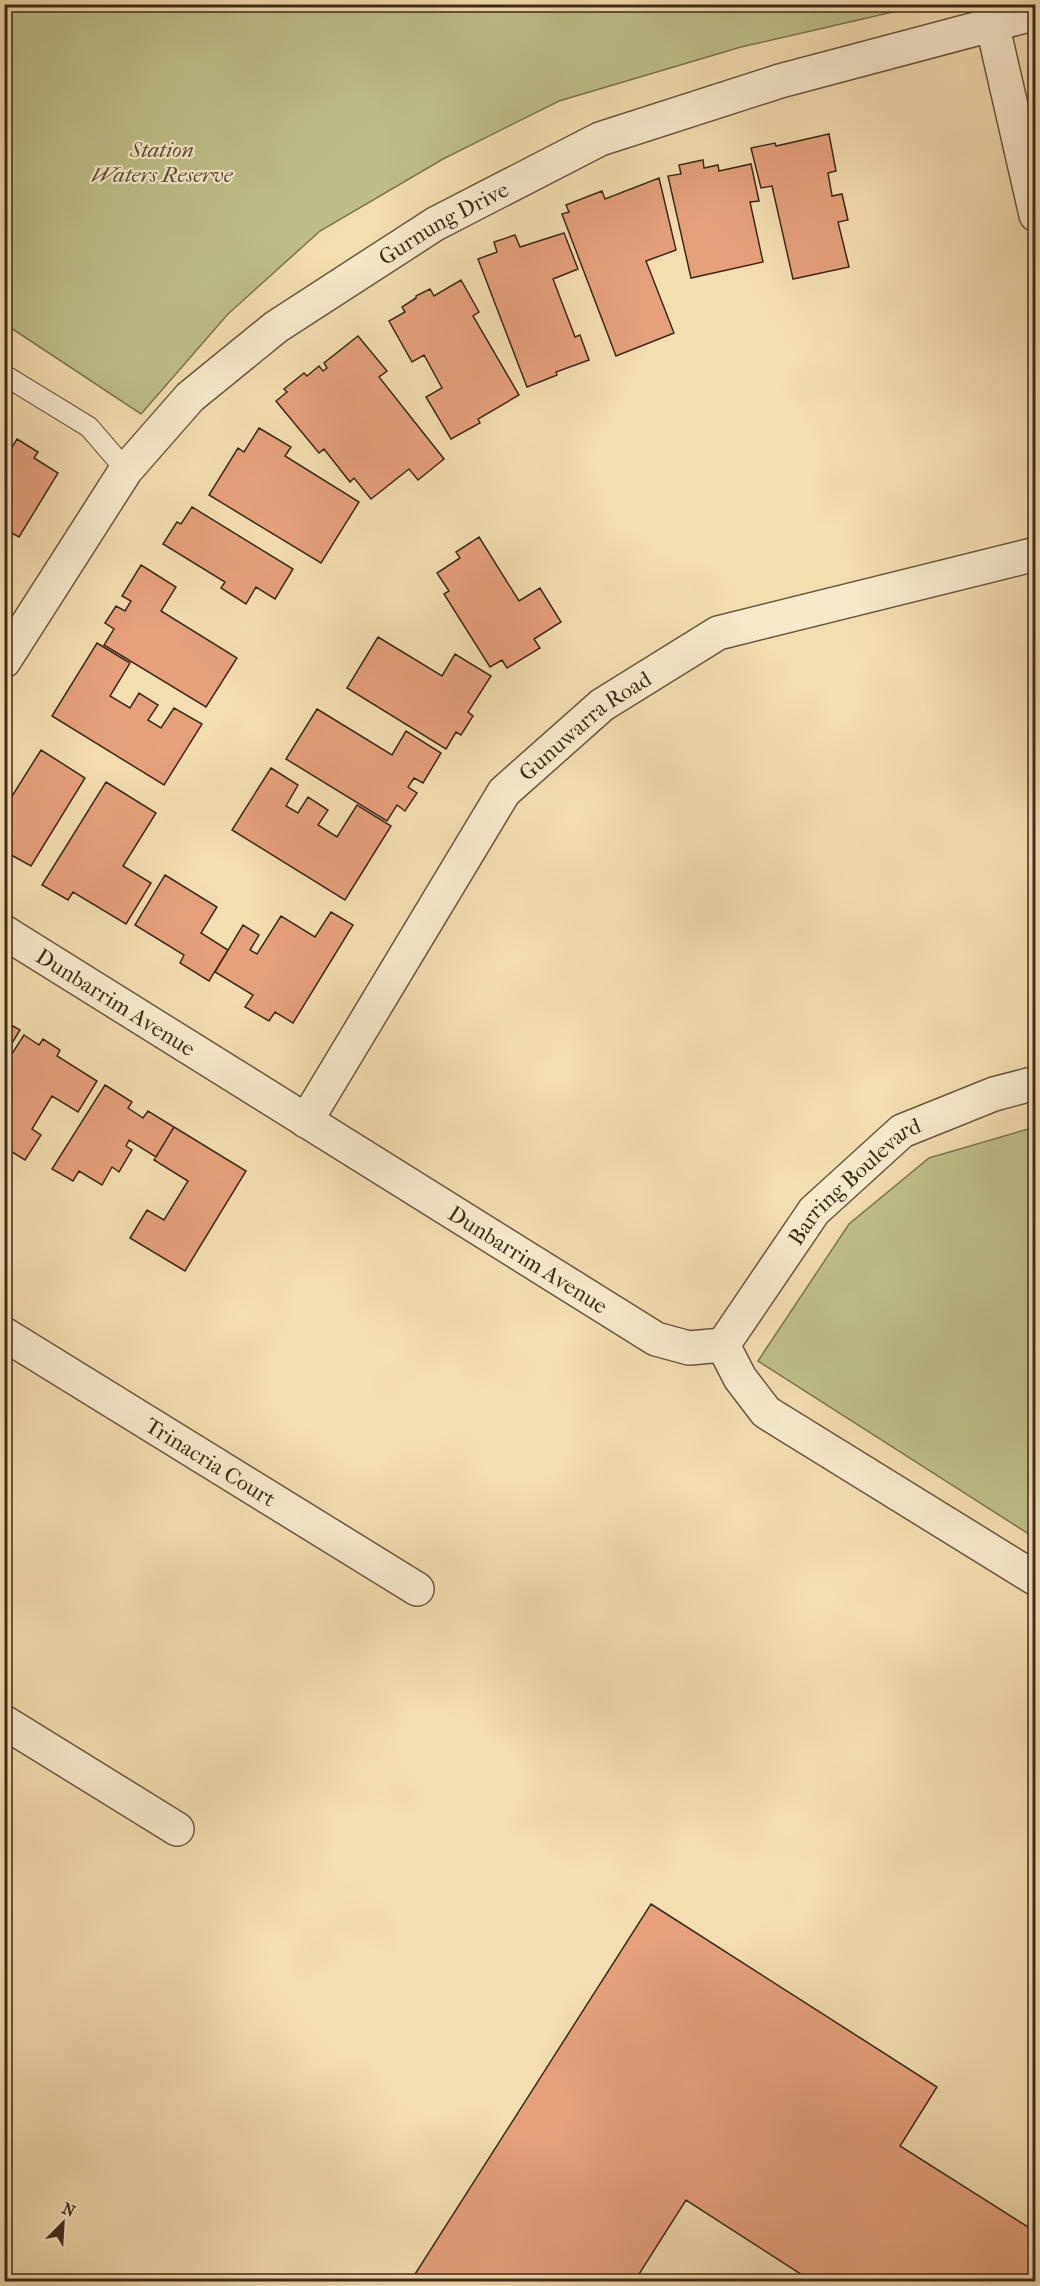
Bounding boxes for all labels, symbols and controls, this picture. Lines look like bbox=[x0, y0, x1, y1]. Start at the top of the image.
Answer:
park label: Station Waters Reserve bbox=[91, 137, 234, 188]
street label: Gurnung Drive bbox=[374, 176, 513, 271]
street label: Gunuwarra Road bbox=[514, 665, 657, 786]
street label: Dunbarrim Avenue bbox=[31, 943, 200, 1062]
street label: Barring Boulevard bbox=[783, 1112, 926, 1250]
street label: Dunbarrim Avenue bbox=[443, 1201, 612, 1320]
street label: Trinacria Court bbox=[140, 1413, 280, 1513]
north arrow bbox=[33, 2193, 93, 2253]
text: N bbox=[59, 2199, 79, 2221]

